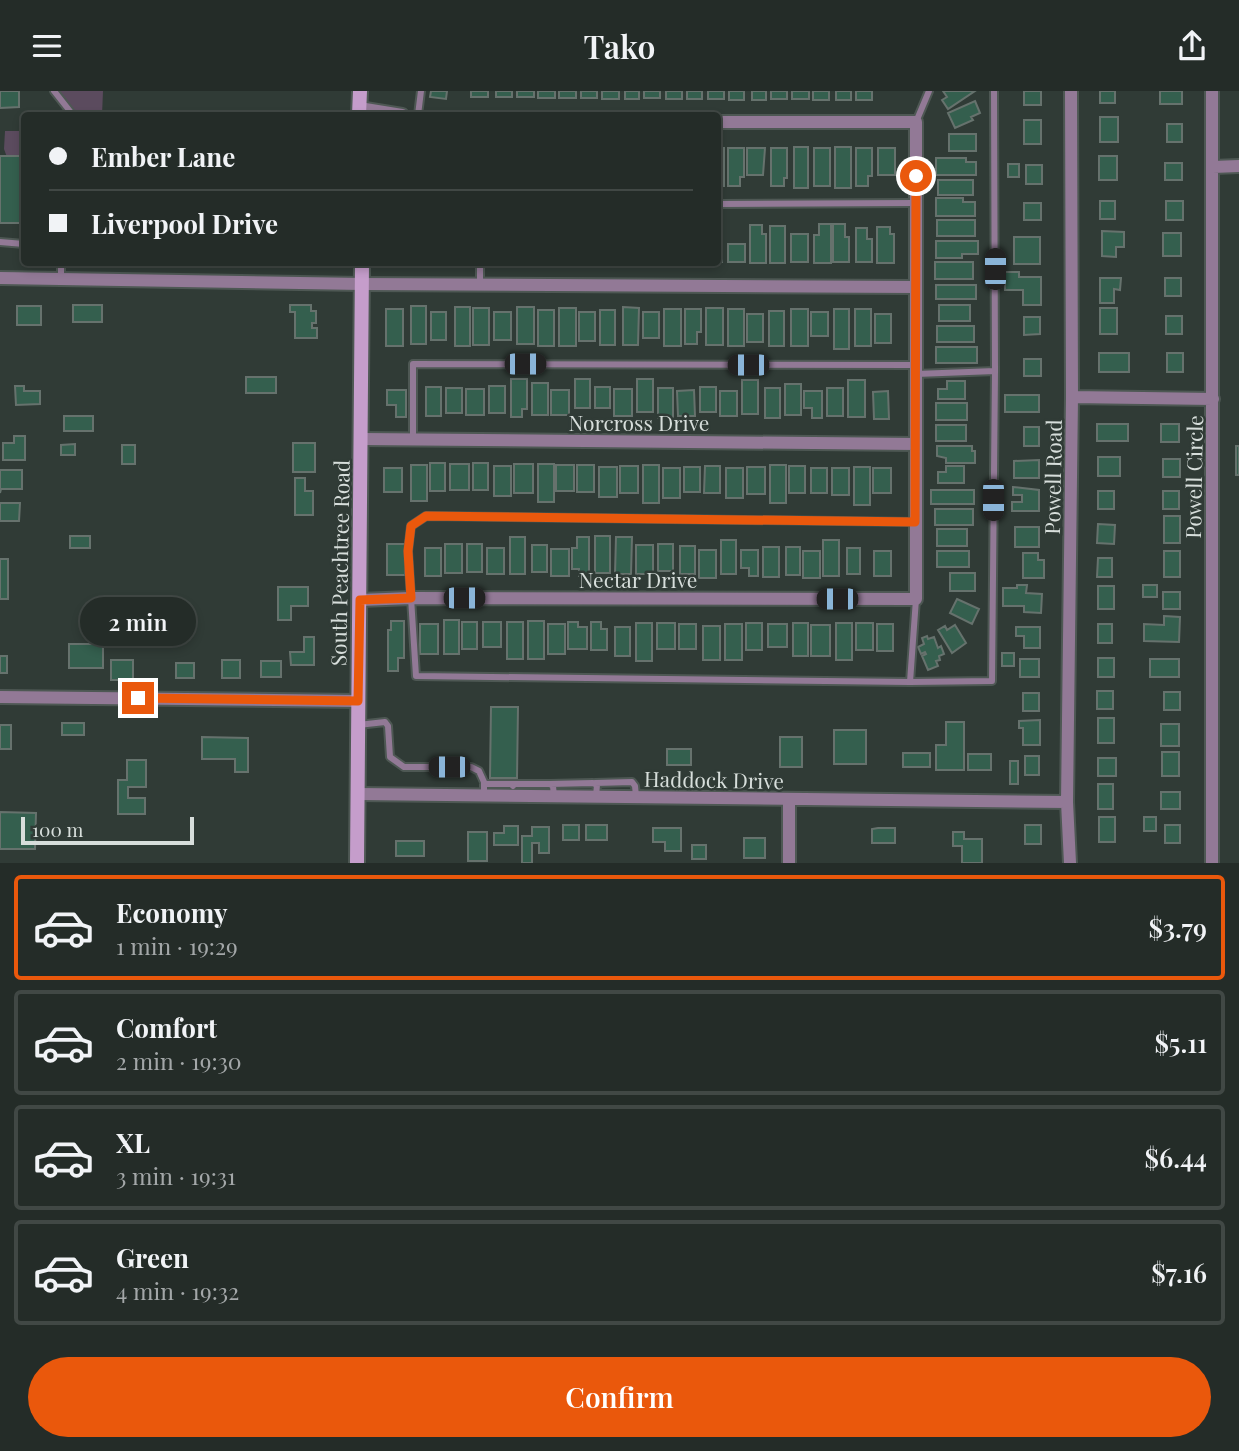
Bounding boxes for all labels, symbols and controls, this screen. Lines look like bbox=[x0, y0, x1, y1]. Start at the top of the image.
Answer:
text: Tako bbox=[584, 24, 655, 67]
icon: menu bbox=[28, 27, 66, 65]
icon: share bbox=[1173, 27, 1211, 65]
text: Ember Lane bbox=[91, 139, 235, 174]
route start bbox=[900, 160, 932, 192]
text: Liverpool Drive bbox=[91, 206, 278, 241]
car bbox=[985, 248, 1006, 290]
car bbox=[505, 354, 547, 375]
car bbox=[728, 355, 770, 376]
street label: Norcross Drive bbox=[569, 408, 709, 436]
street label: Powell Circle bbox=[1178, 415, 1208, 539]
street label: Powell Road bbox=[1037, 419, 1067, 535]
street label: South Peachtree Road bbox=[323, 460, 355, 666]
car bbox=[983, 479, 1004, 521]
street label: Nectar Drive bbox=[579, 565, 697, 593]
car bbox=[444, 588, 486, 609]
car bbox=[817, 589, 859, 610]
callout: 2 min bbox=[80, 596, 196, 645]
text: 2 min bbox=[109, 606, 167, 637]
route end bbox=[122, 682, 154, 714]
car bbox=[429, 757, 471, 778]
street label: Haddock Drive bbox=[644, 764, 784, 794]
scale bar bbox=[21, 814, 194, 846]
text: 100 m bbox=[32, 816, 83, 842]
text: Economy bbox=[116, 895, 227, 930]
icon: car bbox=[32, 896, 95, 959]
text: $3.79 bbox=[1148, 910, 1207, 945]
text: 1 min · 19:29 bbox=[116, 930, 238, 961]
text: Comfort bbox=[116, 1010, 217, 1045]
icon: car bbox=[32, 1011, 95, 1074]
text: $5.11 bbox=[1154, 1025, 1207, 1060]
text: 2 min · 19:30 bbox=[116, 1045, 242, 1076]
text: XL bbox=[116, 1125, 150, 1160]
icon: car bbox=[32, 1126, 95, 1189]
text: $6.44 bbox=[1145, 1140, 1207, 1175]
text: 3 min · 19:31 bbox=[116, 1160, 236, 1191]
text: Green bbox=[116, 1240, 189, 1275]
icon: car bbox=[32, 1241, 95, 1304]
text: $7.16 bbox=[1151, 1255, 1207, 1290]
text: 4 min · 19:32 bbox=[116, 1275, 239, 1306]
button: Confirm bbox=[28, 1357, 1211, 1437]

